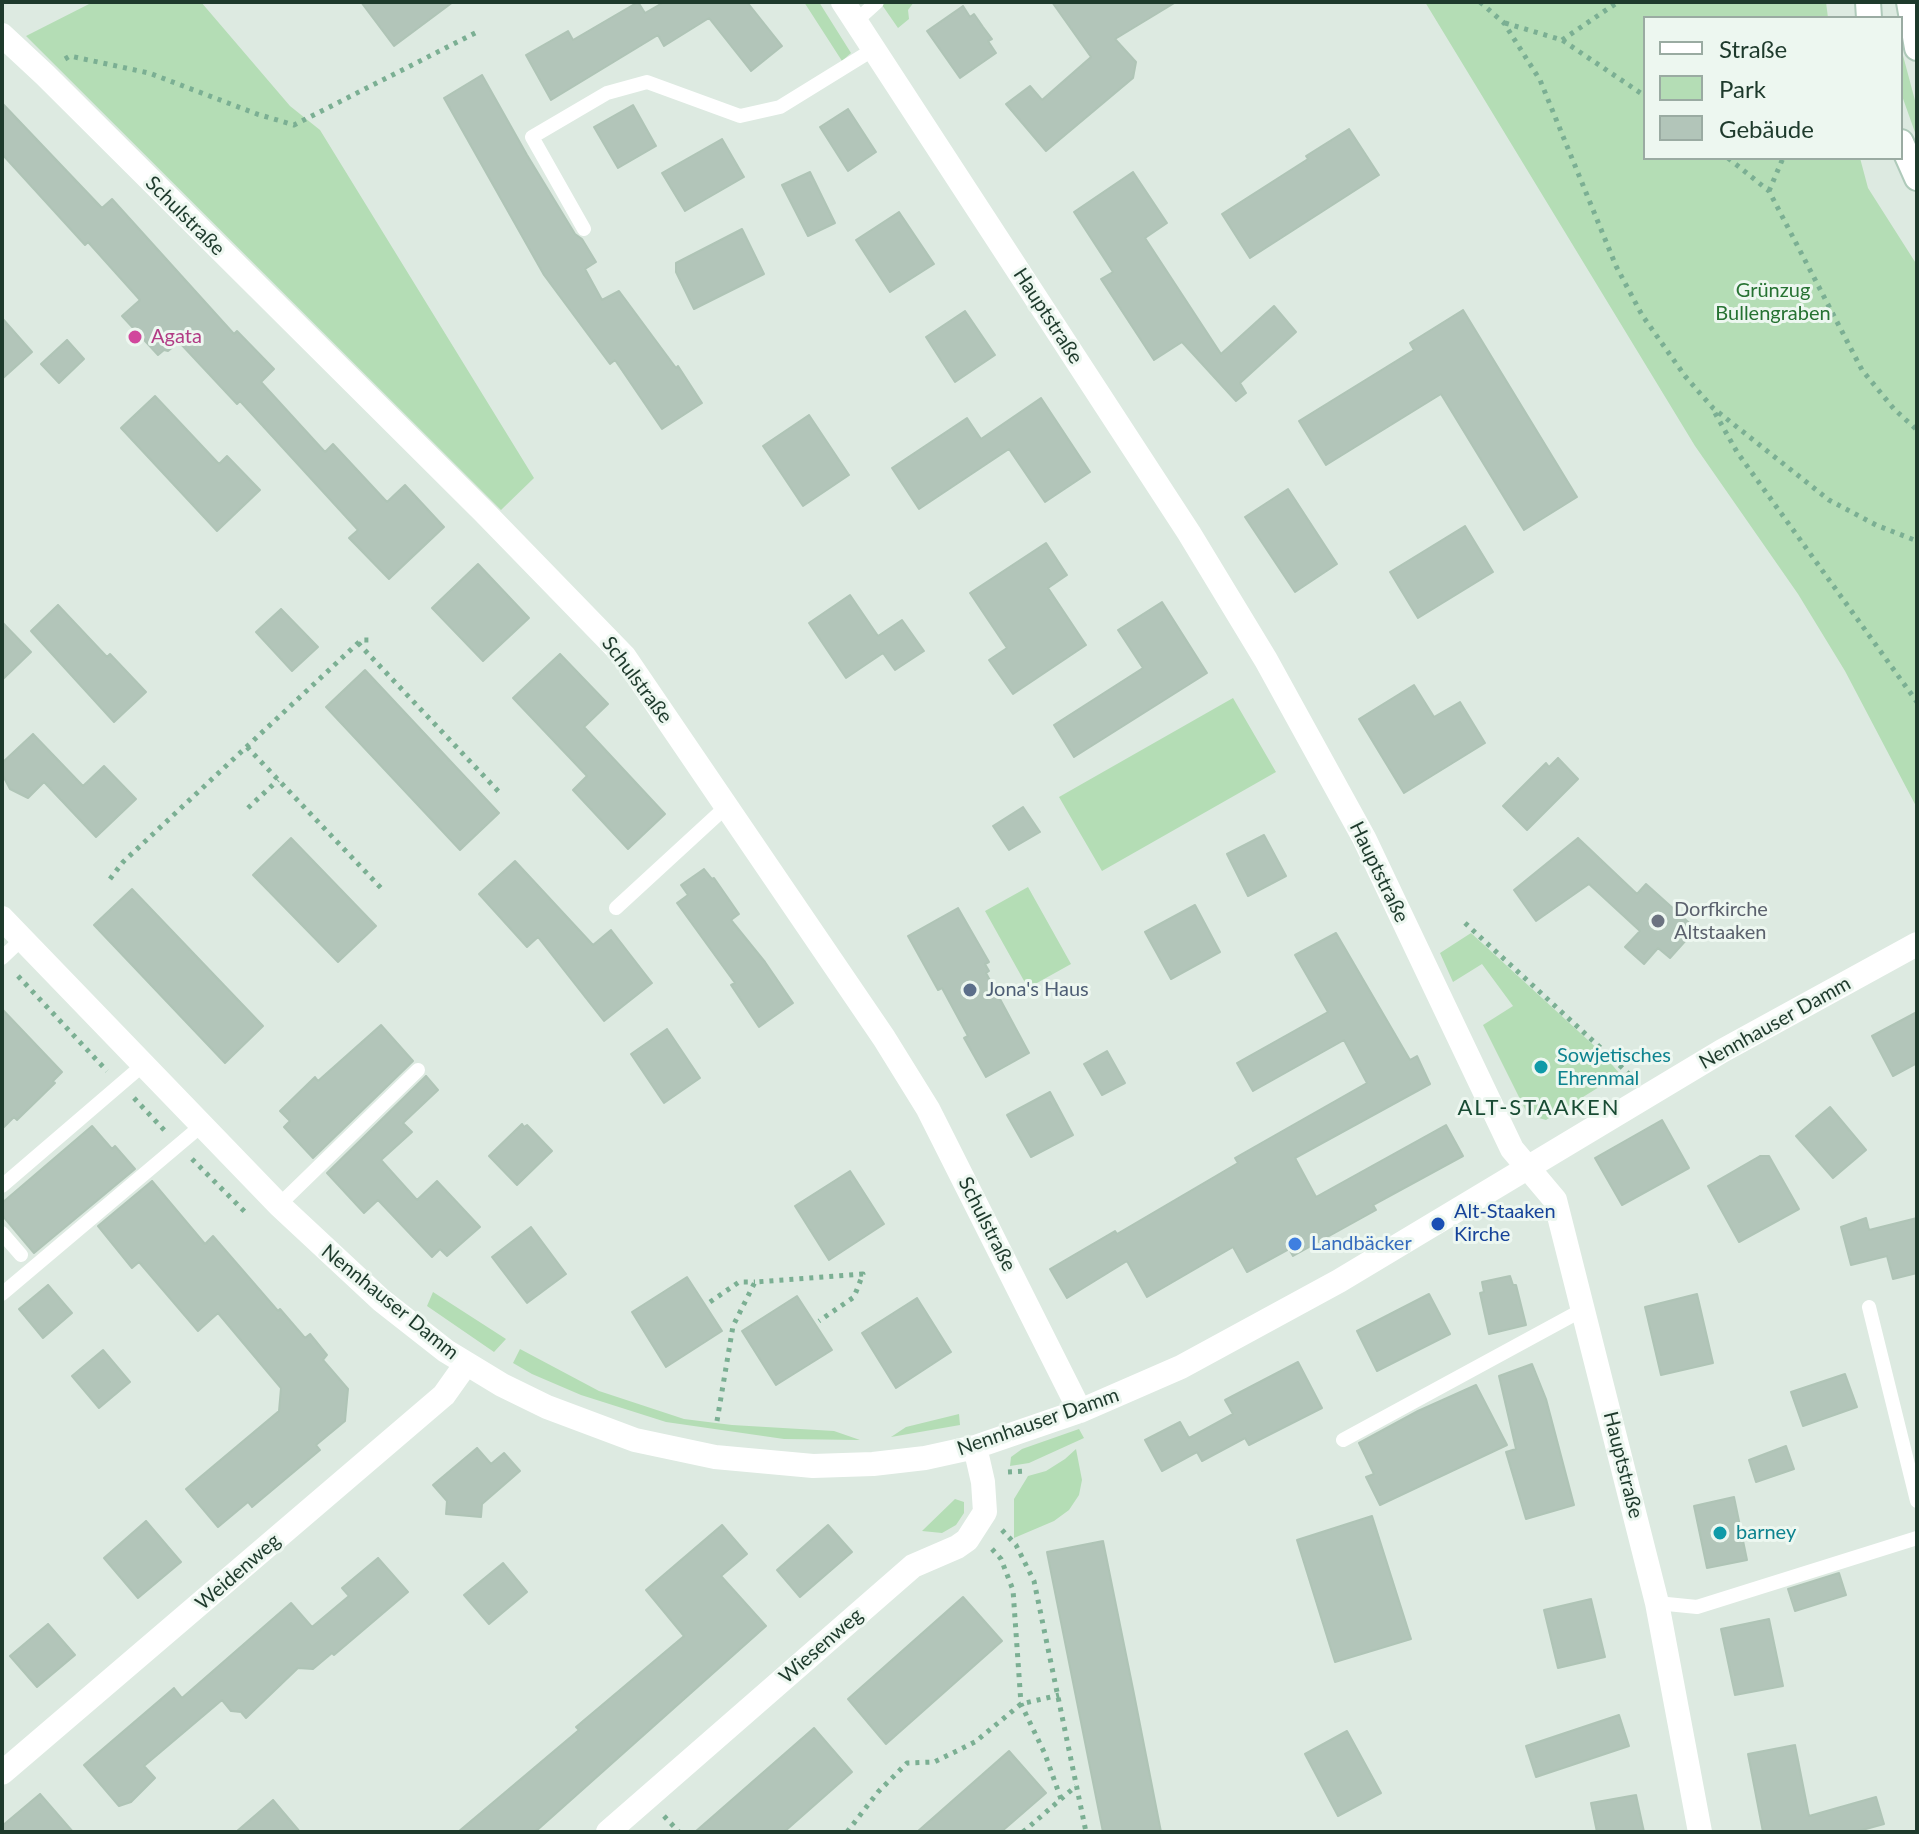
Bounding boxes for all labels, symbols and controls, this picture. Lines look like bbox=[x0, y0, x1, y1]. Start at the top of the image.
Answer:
legend bbox=[1643, 16, 1903, 160]
text: Straße bbox=[1719, 34, 1787, 63]
text: Park bbox=[1719, 74, 1766, 103]
text: Gebäude bbox=[1719, 114, 1814, 143]
street label: Schulstraße bbox=[140, 171, 230, 261]
street label: Hauptstraße bbox=[1008, 264, 1088, 368]
park label: Grünzug Bullengraben bbox=[1715, 279, 1831, 326]
place label: Agata bbox=[151, 325, 202, 349]
marker: Agata bbox=[126, 328, 144, 346]
street label: Schulstraße bbox=[597, 632, 677, 728]
street label: Hauptstraße bbox=[1344, 818, 1414, 926]
place label: Dorfkirche Altstaaken bbox=[1674, 898, 1768, 945]
marker: Dorfkirche Altstaaken bbox=[1649, 912, 1667, 930]
street label: Nennhauser Damm bbox=[1695, 971, 1855, 1075]
place label: Jona's Haus bbox=[986, 978, 1089, 1002]
marker: Jona's Haus bbox=[961, 981, 979, 999]
place label: Sowjetisches Ehrenmal bbox=[1557, 1044, 1671, 1091]
marker: Sowjetisches Ehrenmal bbox=[1532, 1058, 1550, 1076]
district label: ALT-STAAKEN bbox=[1457, 1095, 1621, 1121]
street label: Schulstraße bbox=[953, 1173, 1021, 1275]
place label: Alt-Staaken Kirche bbox=[1454, 1200, 1556, 1247]
marker: Alt-Staaken Kirche bbox=[1429, 1215, 1447, 1233]
place label: Landbäcker bbox=[1311, 1232, 1412, 1256]
marker: Landbäcker bbox=[1286, 1235, 1304, 1253]
street label: Nennhauser Damm bbox=[317, 1239, 463, 1365]
street label: Nennhauser Damm bbox=[954, 1383, 1122, 1461]
street label: Hauptstraße bbox=[1598, 1409, 1648, 1521]
place label: barney bbox=[1736, 1521, 1796, 1545]
marker: barney bbox=[1711, 1524, 1729, 1542]
street label: Weidenweg bbox=[191, 1529, 285, 1615]
street label: Wiesenweg bbox=[774, 1603, 868, 1689]

